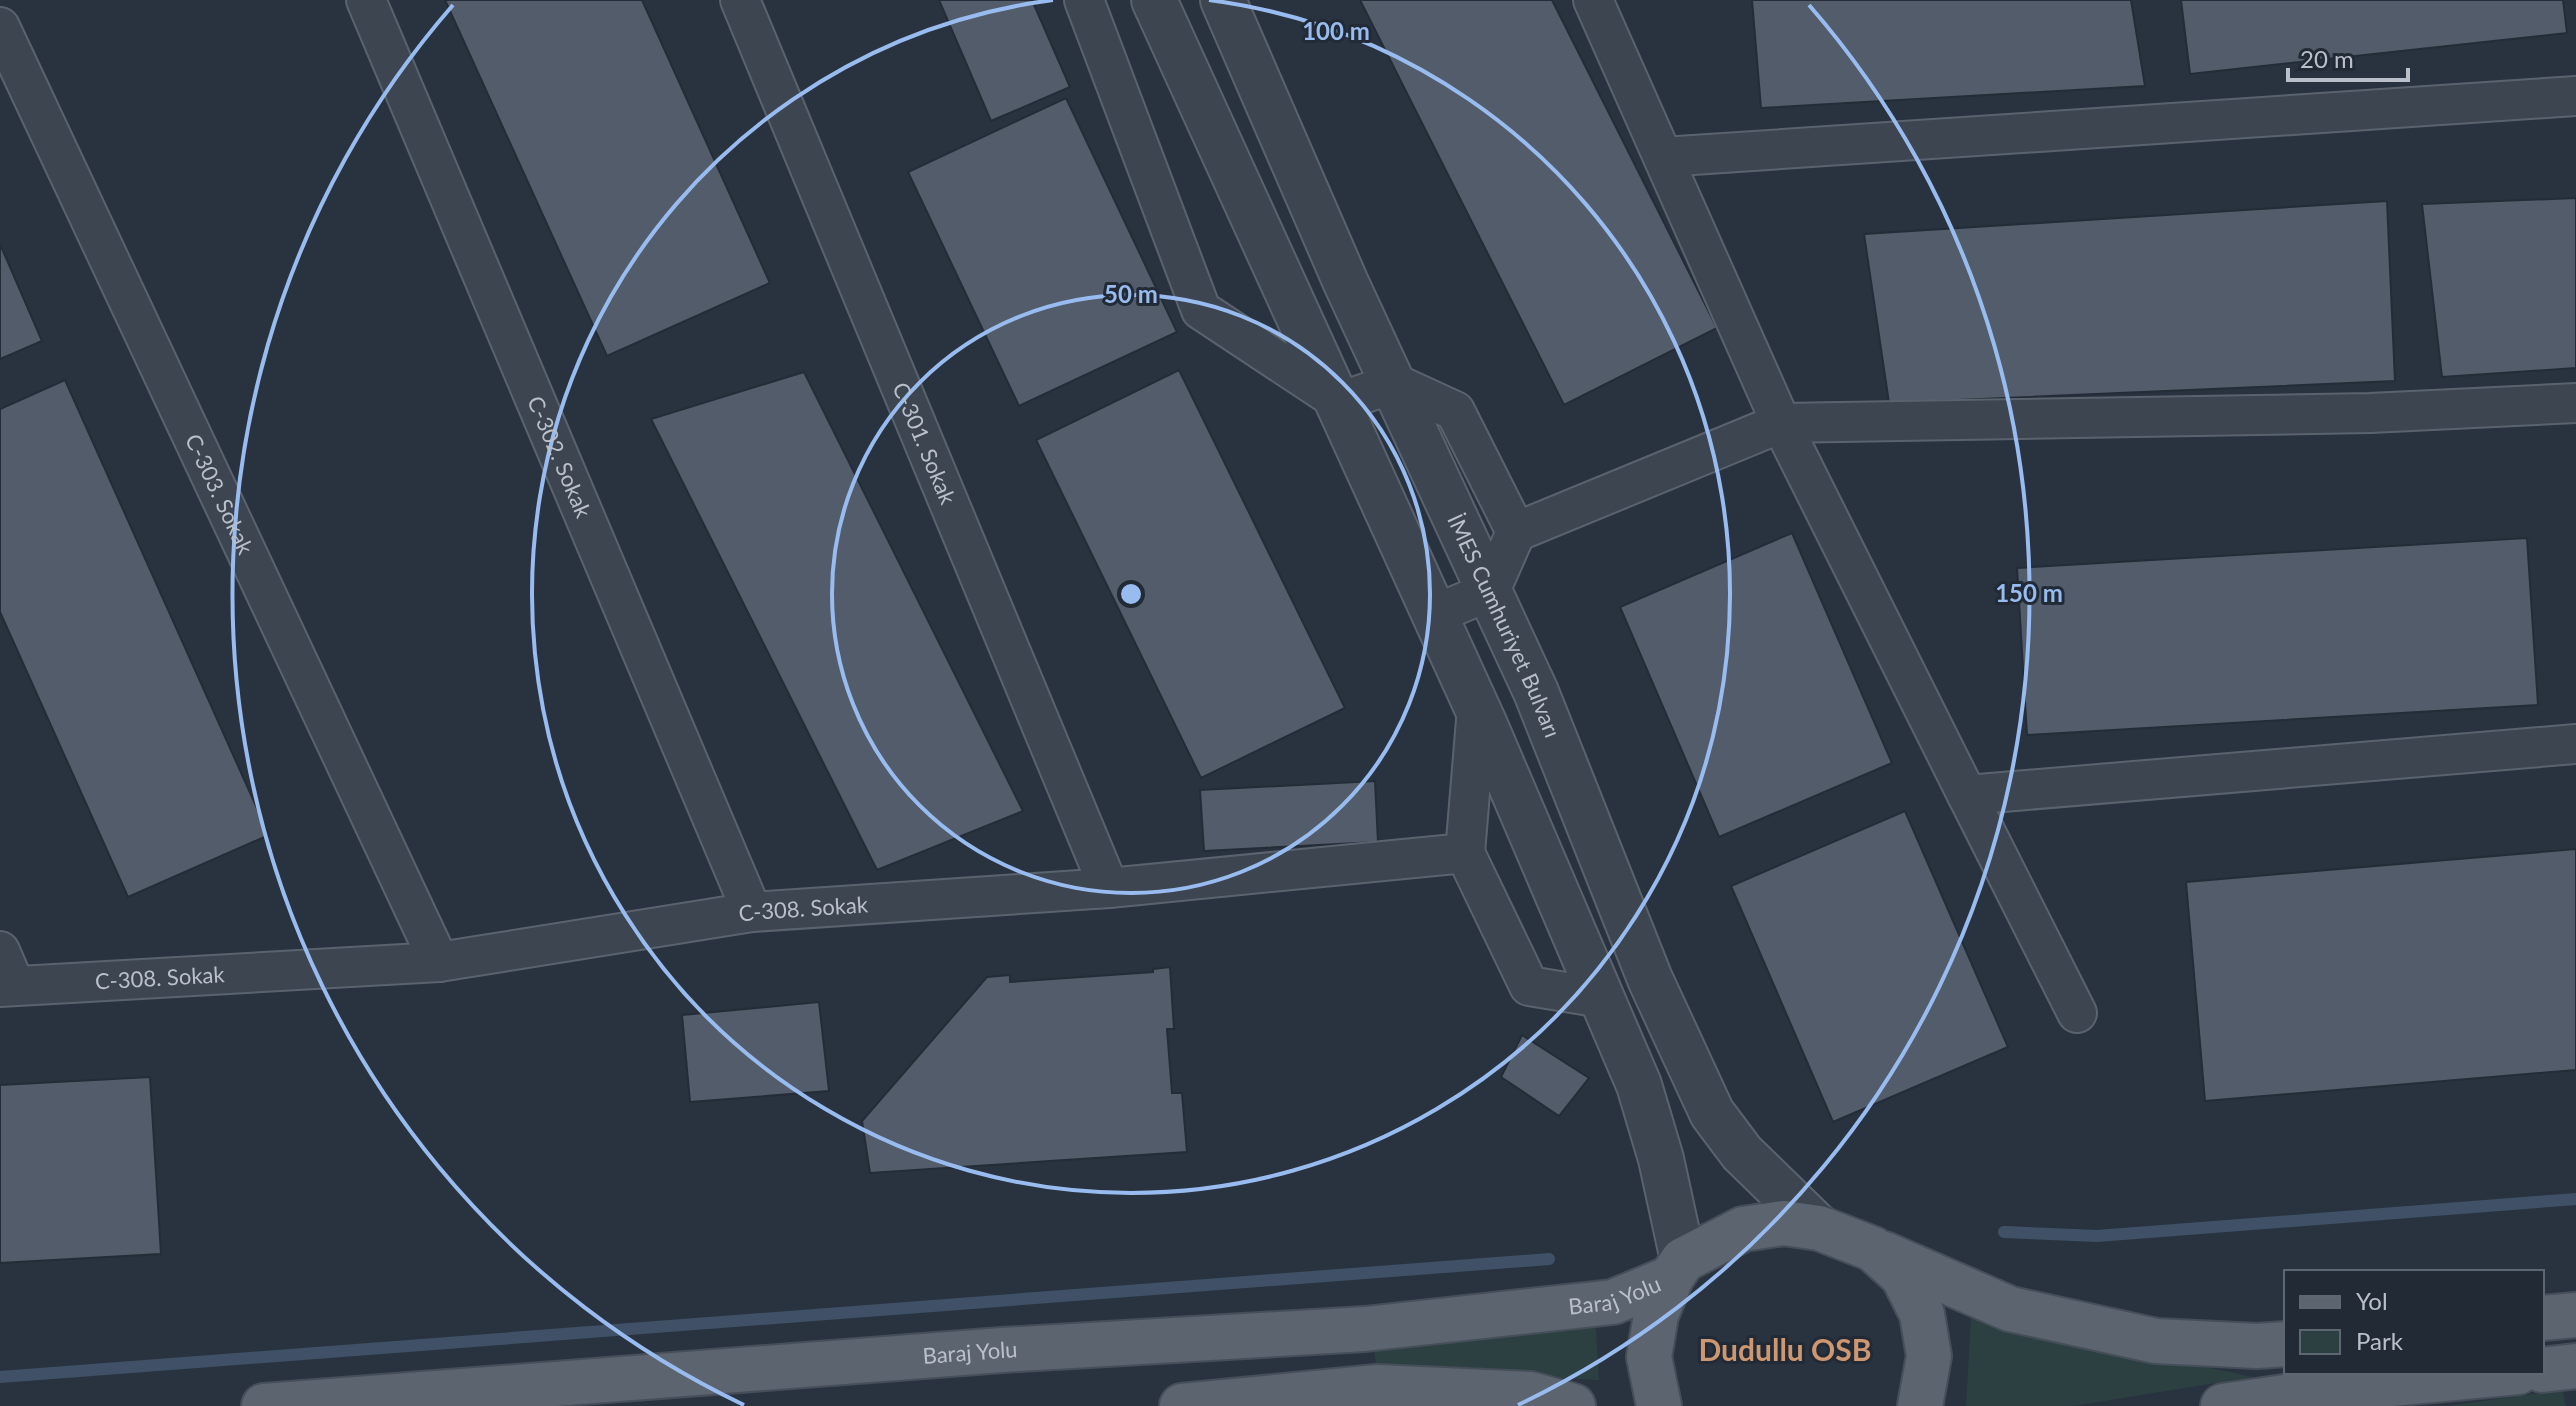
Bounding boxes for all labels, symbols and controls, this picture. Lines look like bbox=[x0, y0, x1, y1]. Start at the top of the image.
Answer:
text: 100 m bbox=[1302, 16, 1370, 45]
scale bar bbox=[2288, 32, 2408, 82]
text: 20 m bbox=[2300, 44, 2354, 73]
text: 50 m bbox=[1104, 279, 1158, 308]
street label: C-301. Sokak bbox=[887, 378, 962, 509]
street label: C-302. Sokak bbox=[522, 392, 598, 522]
street label: C-303. Sokak bbox=[180, 429, 260, 559]
street label: İMES Cumhuriyet Bulvarı bbox=[1442, 509, 1567, 741]
text: 150 m bbox=[1995, 578, 2063, 607]
centre of rings bbox=[1117, 580, 1145, 608]
street label: C-308. Sokak bbox=[736, 890, 870, 927]
street label: C-308. Sokak bbox=[94, 960, 226, 995]
street label: Baraj Yolu bbox=[1567, 1270, 1665, 1320]
legend bbox=[2284, 1270, 2544, 1374]
text: Yol bbox=[2356, 1286, 2388, 1315]
text: Park bbox=[2356, 1326, 2404, 1355]
district label: Dudullu OSB bbox=[1698, 1331, 1872, 1367]
street label: Baraj Yolu bbox=[921, 1335, 1018, 1369]

